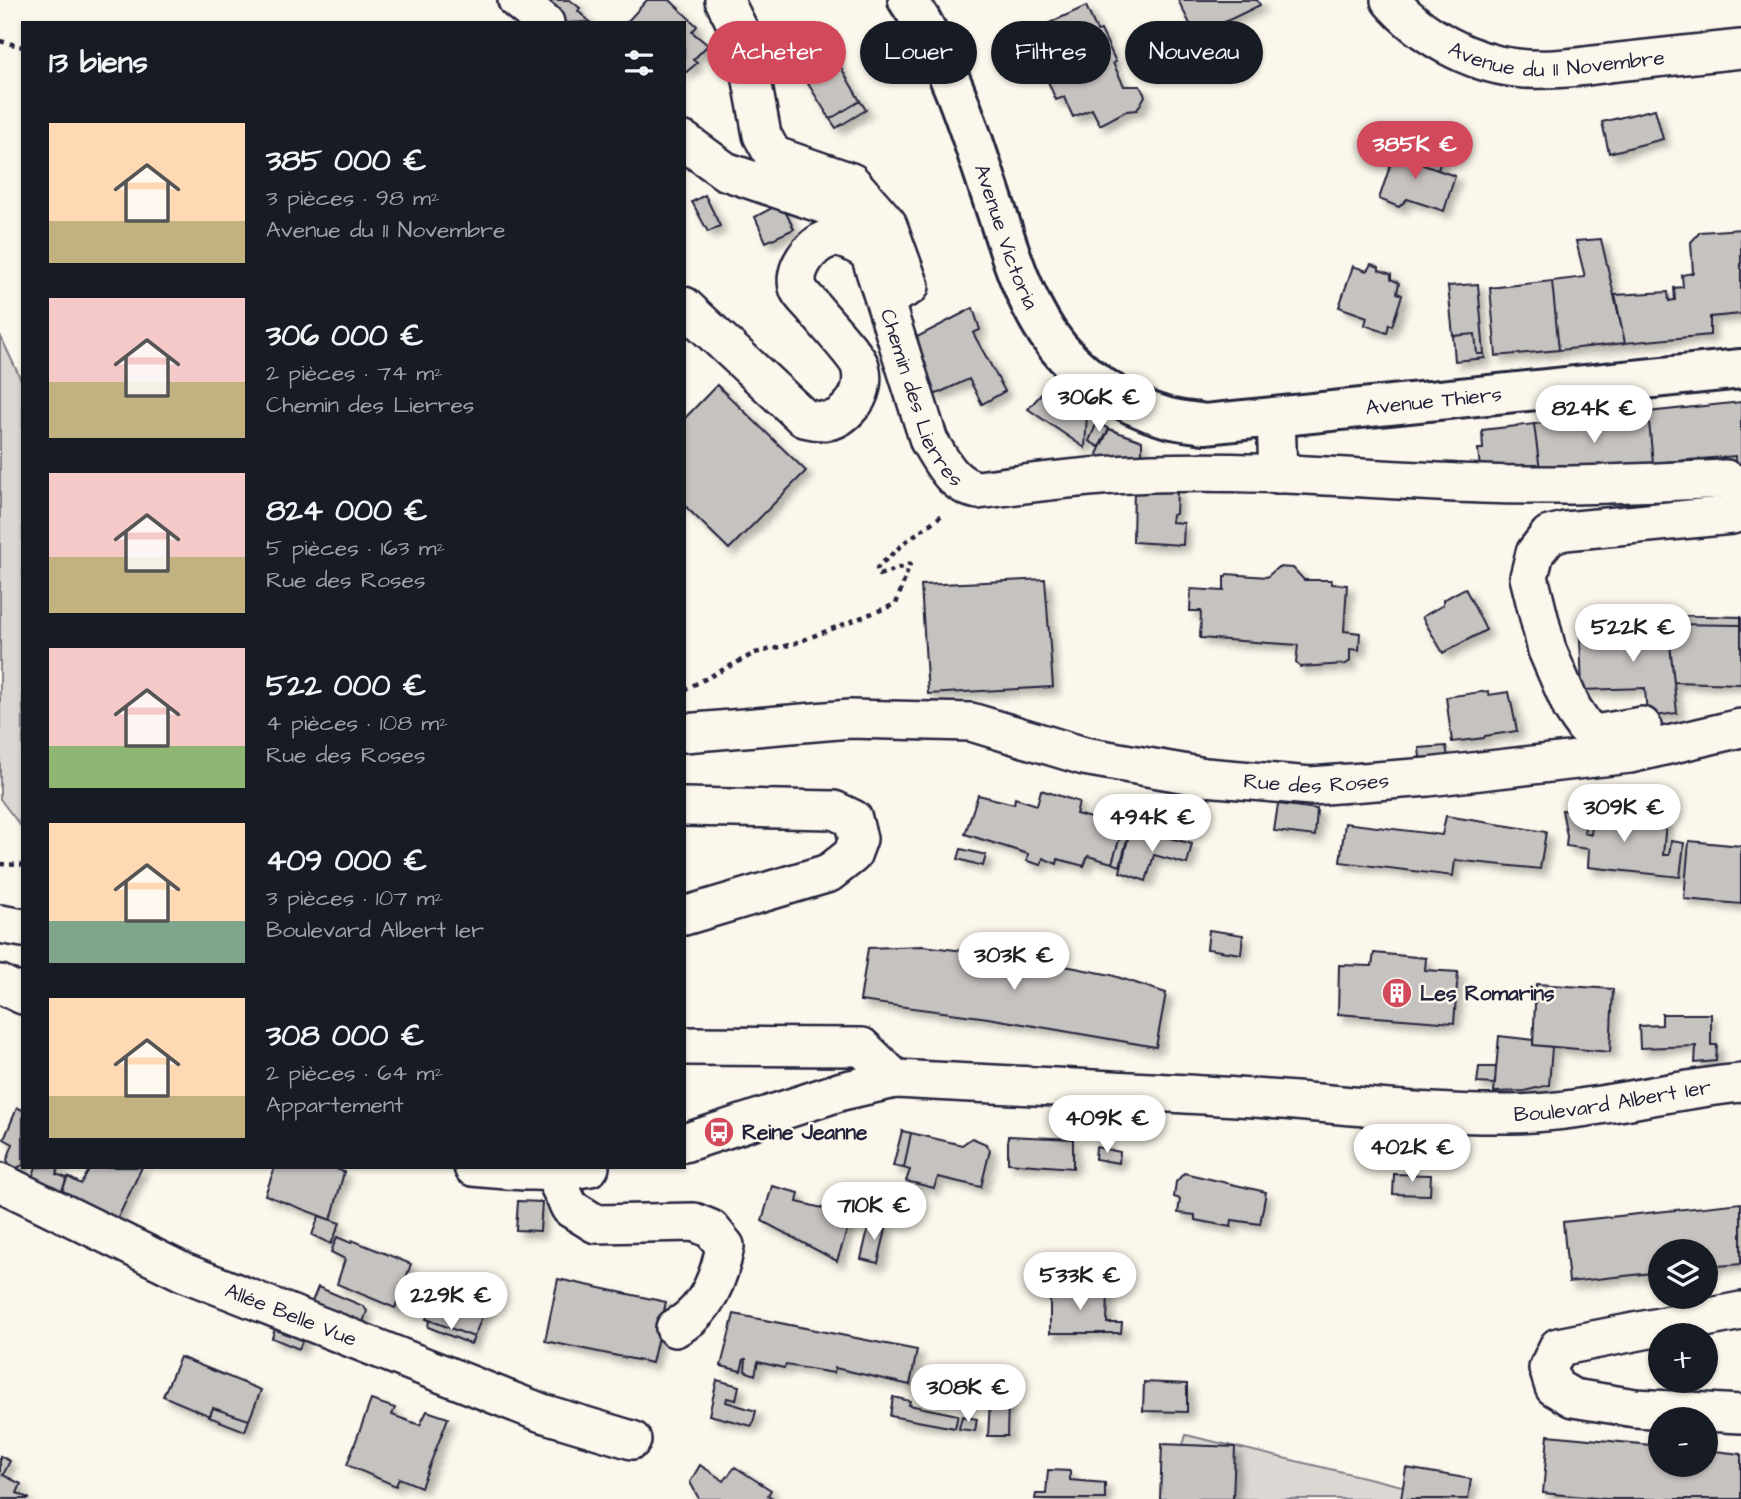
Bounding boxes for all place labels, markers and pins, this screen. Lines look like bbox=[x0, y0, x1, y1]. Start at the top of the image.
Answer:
pin: 385K € bbox=[1358, 122, 1472, 181]
pin: 306K € bbox=[1042, 374, 1156, 434]
pin: 824K € bbox=[1537, 386, 1651, 445]
pin: 522K € bbox=[1576, 604, 1690, 664]
pin: 309K € bbox=[1567, 784, 1681, 844]
pin: 494K € bbox=[1095, 794, 1209, 854]
pin: 303K € bbox=[957, 932, 1071, 992]
building icon: Les Romarins bbox=[1380, 976, 1414, 1010]
place label: Les Romarins bbox=[1420, 979, 1555, 1008]
pin: 409K € bbox=[1050, 1096, 1164, 1155]
bus stop icon: Reine Jeanne bbox=[702, 1115, 736, 1149]
place label: Reine Jeanne bbox=[742, 1118, 868, 1147]
pin: 402K € bbox=[1355, 1124, 1469, 1184]
pin: 710K € bbox=[817, 1182, 931, 1242]
pin: 533K € bbox=[1023, 1252, 1137, 1312]
pin: 229K € bbox=[394, 1272, 508, 1332]
pin: 308K € bbox=[911, 1364, 1025, 1424]

